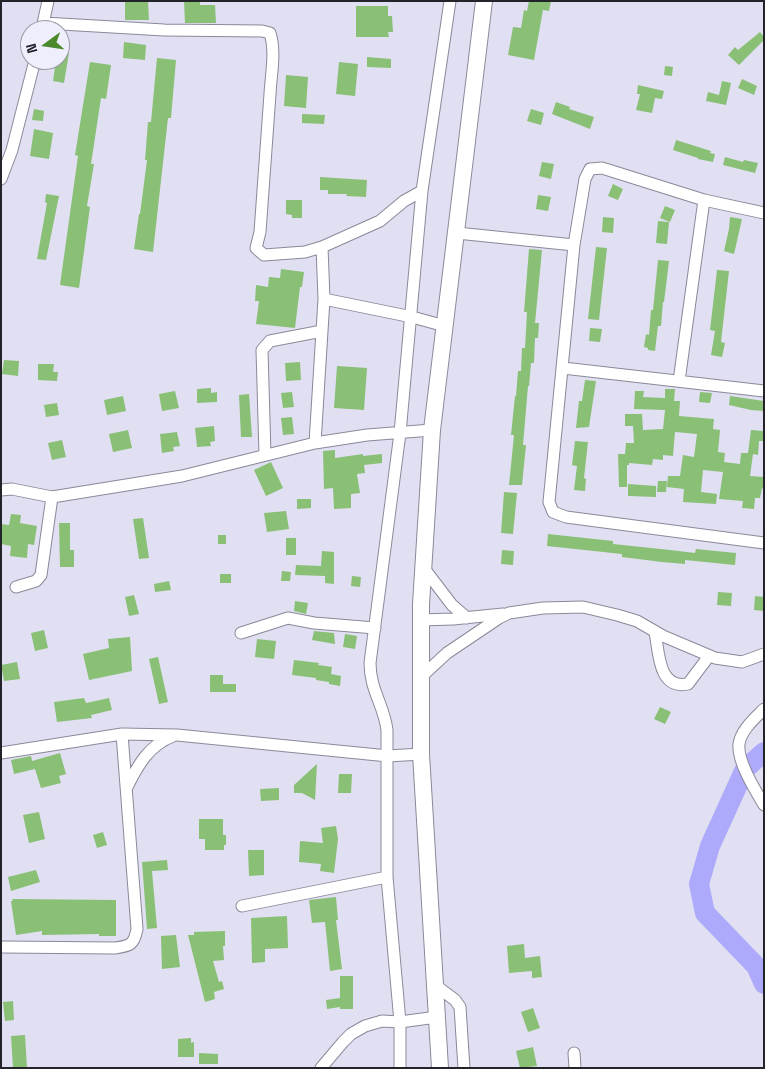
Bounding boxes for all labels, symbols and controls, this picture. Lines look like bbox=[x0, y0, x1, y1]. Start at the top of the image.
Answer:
north arrow bbox=[20, 20, 70, 70]
text: N bbox=[22, 42, 41, 55]

